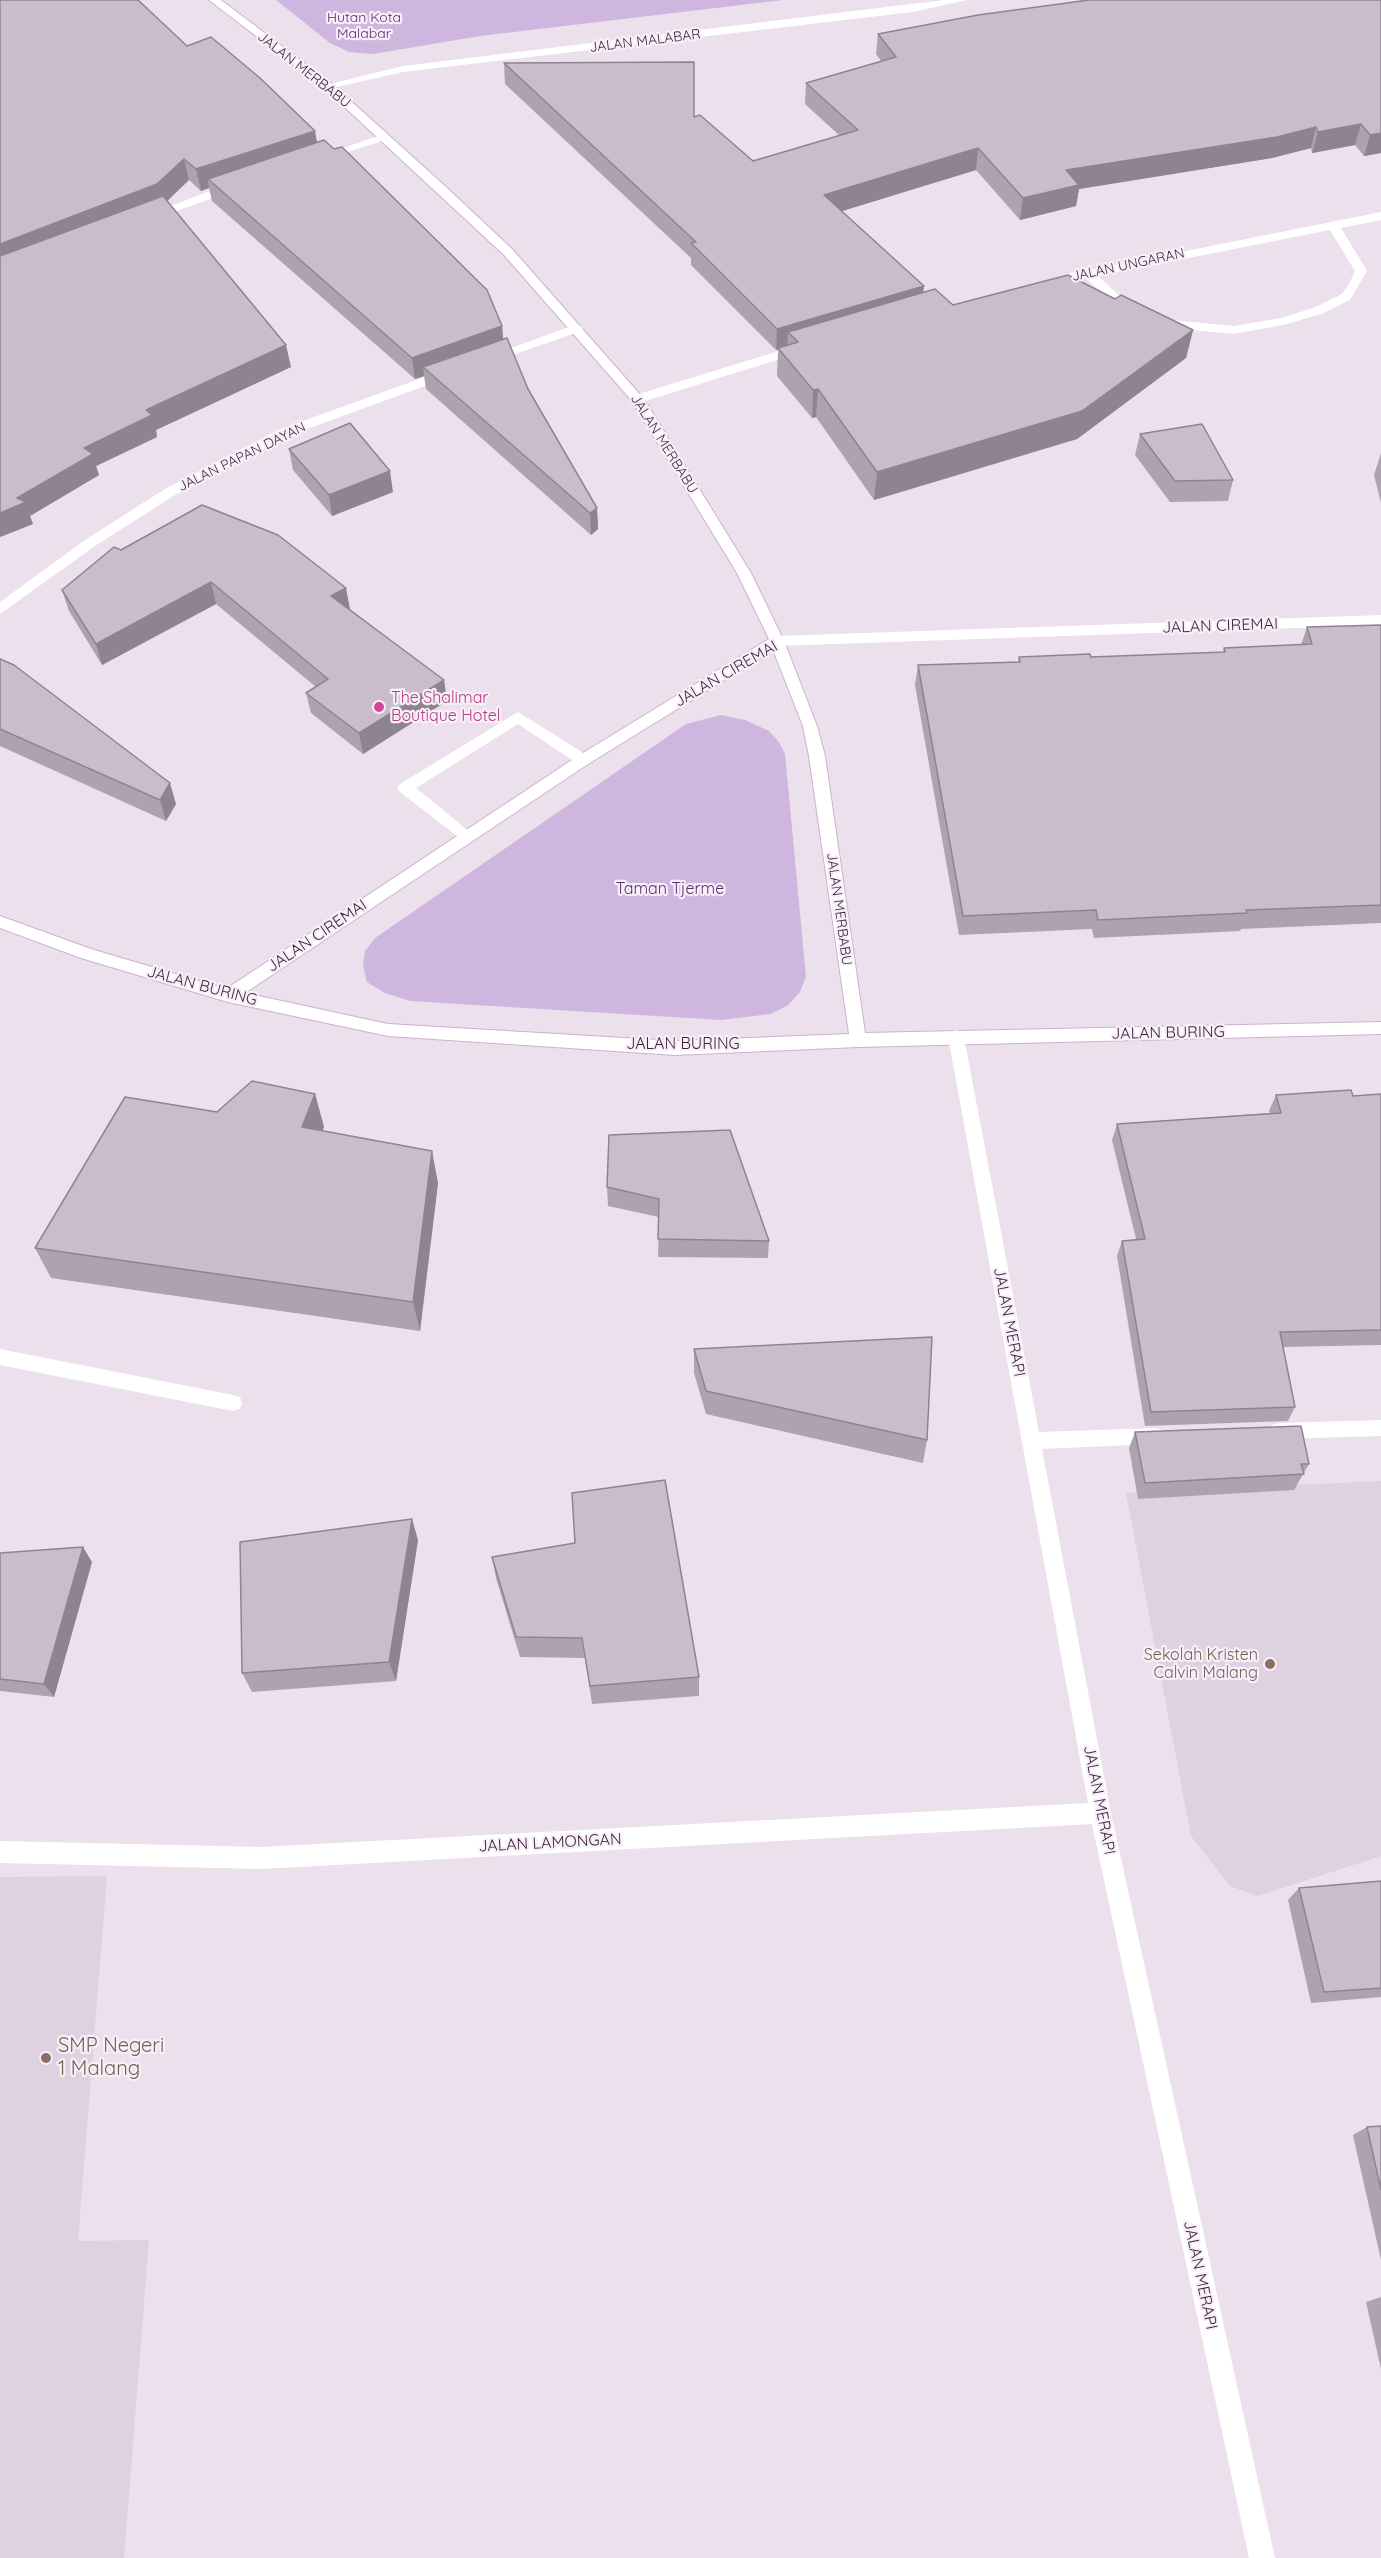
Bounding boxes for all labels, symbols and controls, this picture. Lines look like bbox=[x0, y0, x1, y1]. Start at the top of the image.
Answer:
park label: Hutan Kota Malabar bbox=[327, 10, 401, 42]
street label: JALAN MALABAR bbox=[588, 26, 702, 56]
street label: JALAN MERBABU bbox=[254, 28, 354, 112]
street label: JALAN UNGARAN bbox=[1070, 245, 1186, 285]
street label: JALAN MERBABU bbox=[627, 391, 701, 497]
street label: JALAN PAPAN DAYAN bbox=[175, 419, 309, 495]
street label: JALAN CIREMAI bbox=[1162, 614, 1278, 638]
street label: JALAN CIREMAI bbox=[671, 637, 781, 711]
place label: The Shalimar Boutique Hotel bbox=[391, 688, 500, 726]
marker: The Shalimar Boutique Hotel bbox=[372, 700, 386, 714]
street label: JALAN MERBABU bbox=[823, 852, 855, 966]
park label: Taman Tjerme bbox=[616, 879, 724, 899]
street label: JALAN CIREMAI bbox=[264, 896, 370, 976]
street label: JALAN BURING bbox=[145, 962, 259, 1010]
street label: JALAN BURING bbox=[1111, 1022, 1225, 1044]
street label: JALAN BURING bbox=[626, 1034, 740, 1054]
street label: JALAN MERAPI bbox=[989, 1266, 1029, 1378]
place label: Sekolah Kristen Calvin Malang bbox=[1144, 1645, 1258, 1683]
marker: Sekolah Kristen Calvin Malang bbox=[1263, 1657, 1277, 1671]
street label: JALAN MERAPI bbox=[1079, 1744, 1119, 1856]
street label: JALAN LAMONGAN bbox=[478, 1830, 622, 1856]
place label: SMP Negeri 1 Malang bbox=[58, 2034, 164, 2081]
marker: SMP Negeri 1 Malang bbox=[39, 2051, 53, 2065]
street label: JALAN MERAPI bbox=[1179, 2219, 1221, 2331]

